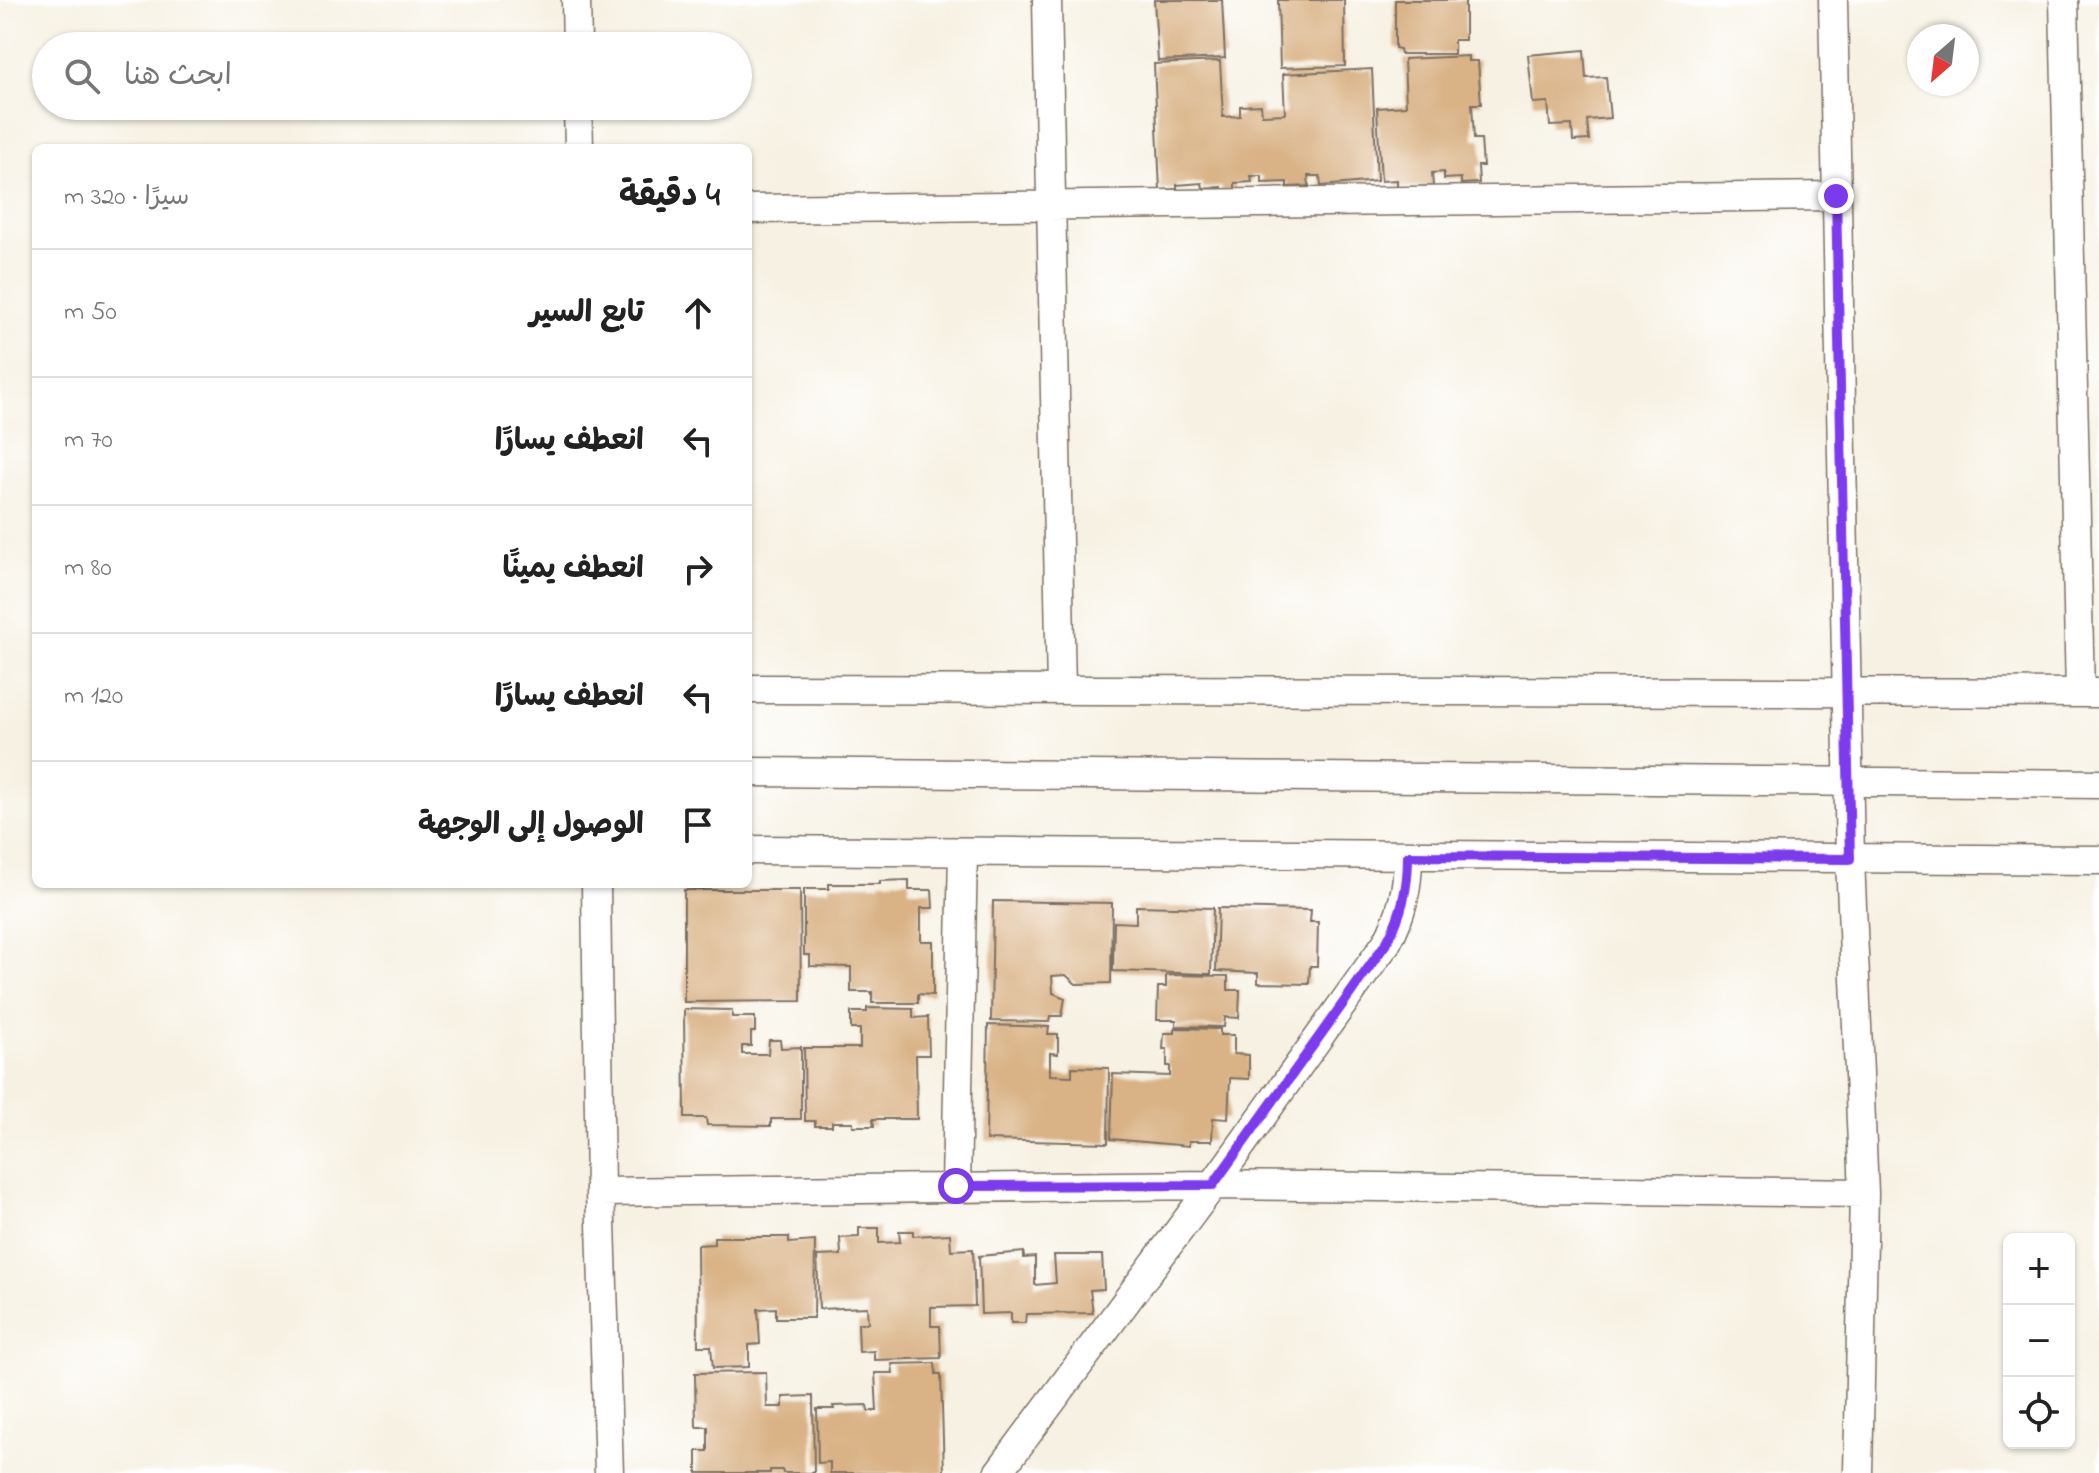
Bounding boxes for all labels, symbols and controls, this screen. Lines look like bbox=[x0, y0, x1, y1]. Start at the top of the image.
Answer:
north arrow bbox=[1907, 24, 1979, 96]
search box bbox=[32, 32, 752, 120]
icon: search bbox=[60, 54, 104, 98]
text: ابحث هنا bbox=[124, 55, 232, 99]
text: 4 دقيقة bbox=[619, 172, 720, 222]
route end bbox=[1818, 178, 1854, 214]
text: سيرًا · 320 m bbox=[64, 179, 189, 217]
icon: ahead bbox=[676, 291, 720, 335]
text: تابع السير bbox=[530, 292, 644, 336]
text: 50 m bbox=[64, 294, 117, 332]
icon: left bbox=[676, 419, 720, 463]
text: انعطف يسارًا bbox=[495, 420, 644, 464]
text: 70 m bbox=[64, 422, 113, 460]
icon: right bbox=[676, 547, 720, 591]
text: انعطف يمينًا bbox=[503, 548, 644, 592]
text: 80 m bbox=[64, 550, 112, 588]
icon: left bbox=[676, 675, 720, 719]
text: انعطف يسارًا bbox=[495, 676, 644, 720]
text: 120 m bbox=[64, 678, 123, 716]
icon: arrive bbox=[676, 803, 720, 847]
text: الوصول إلى الوجهة bbox=[418, 804, 644, 848]
route start bbox=[938, 1168, 974, 1204]
map controls bbox=[2003, 1233, 2075, 1449]
button: + bbox=[2003, 1233, 2075, 1305]
button: − bbox=[2003, 1305, 2075, 1377]
button: locate bbox=[2003, 1377, 2075, 1449]

